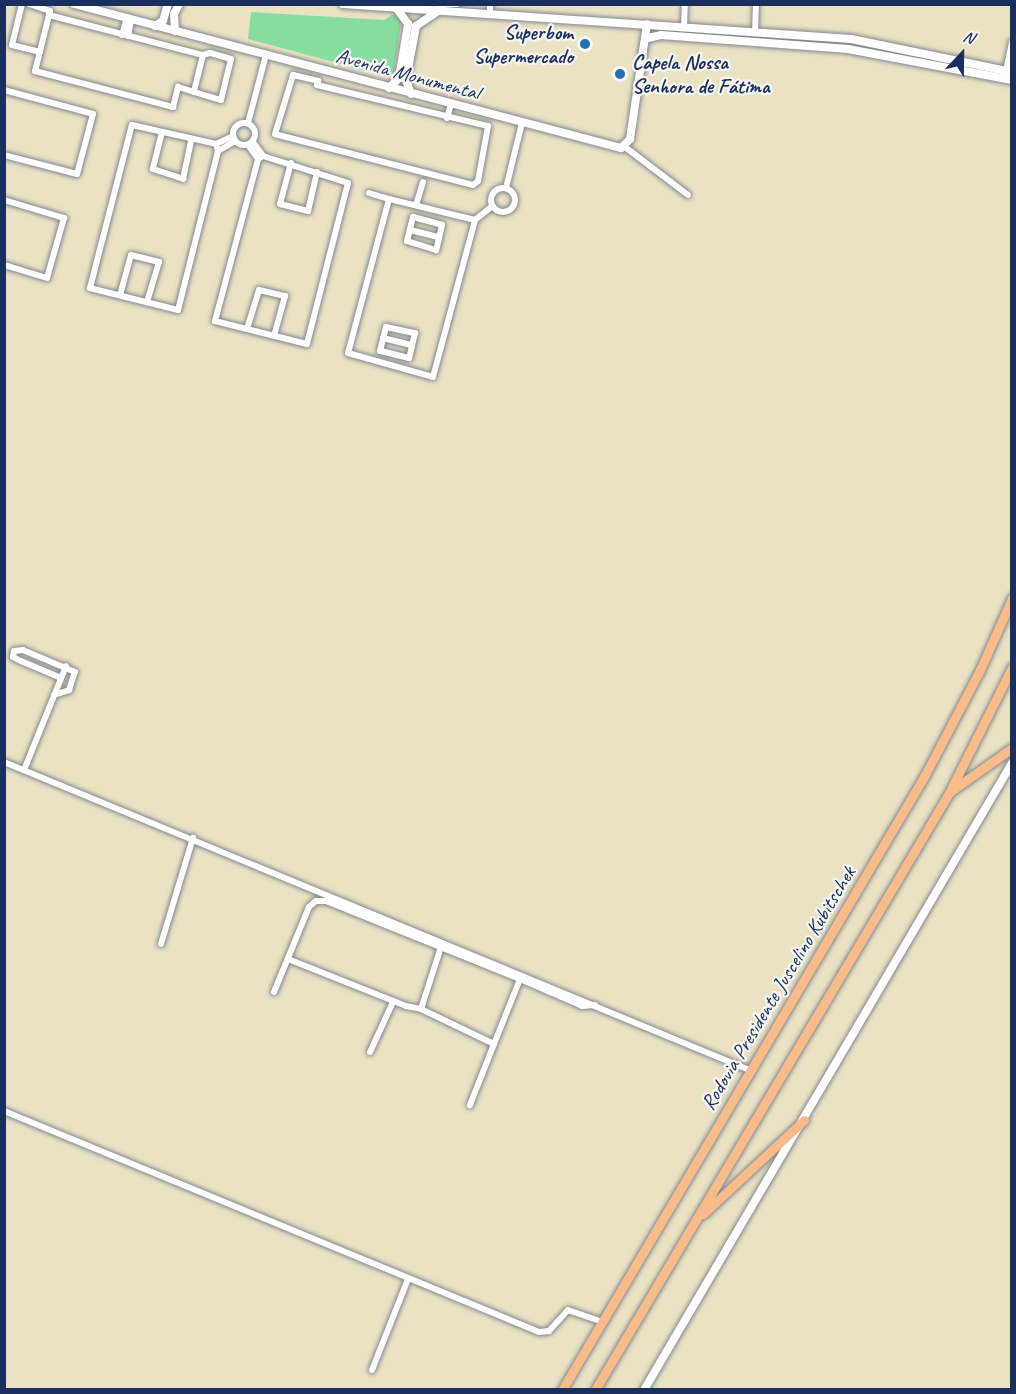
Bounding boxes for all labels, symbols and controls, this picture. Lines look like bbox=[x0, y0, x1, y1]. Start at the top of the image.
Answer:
place label: Superbom Supermercado bbox=[473, 19, 573, 69]
north arrow bbox=[932, 24, 992, 84]
text: N bbox=[960, 26, 977, 48]
marker: Superbom Supermercado bbox=[578, 37, 592, 51]
street label: Avenida Monumental bbox=[333, 43, 483, 105]
place label: Capela Nossa Senhora de Fátima bbox=[632, 49, 770, 99]
marker: Capela Nossa Senhora de Fátima bbox=[613, 67, 627, 81]
street label: Rodovia Presidente Juscelino Kubitschek bbox=[696, 862, 860, 1114]

